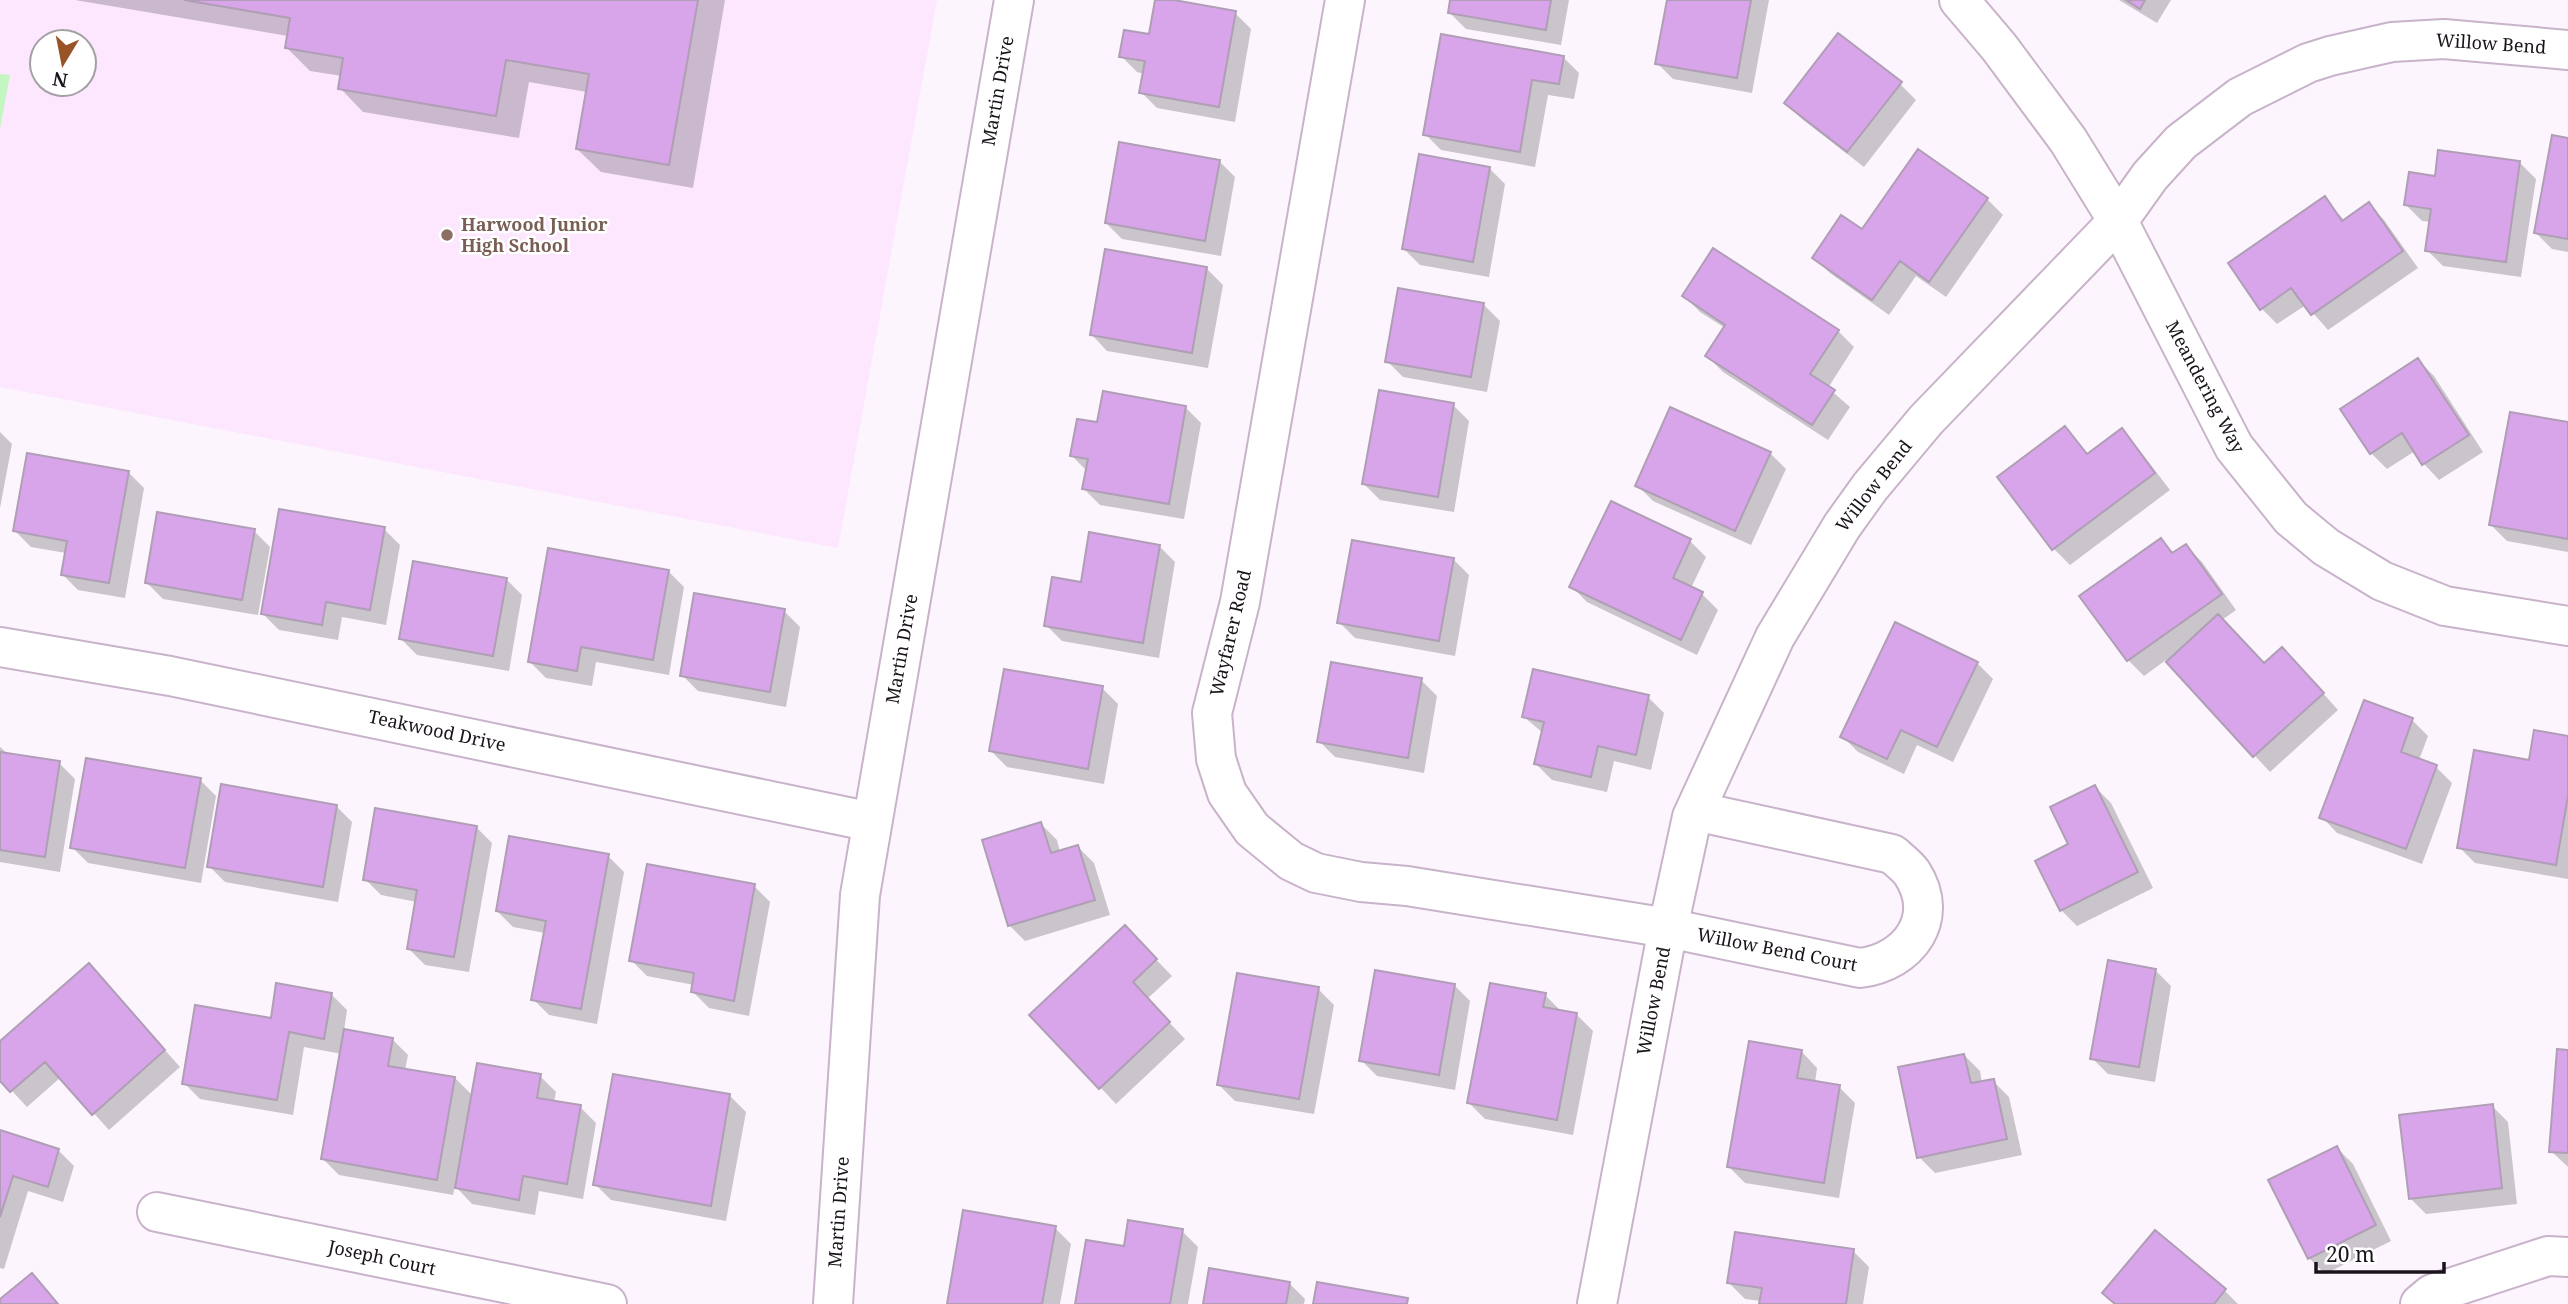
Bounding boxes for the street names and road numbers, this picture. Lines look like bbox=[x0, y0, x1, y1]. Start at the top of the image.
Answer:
street label: Willow Bend bbox=[2435, 27, 2547, 59]
street label: Martin Drive bbox=[976, 34, 1018, 148]
street label: Meandering Way bbox=[2161, 316, 2251, 458]
street label: Willow Bend bbox=[1830, 434, 1917, 536]
street label: Wayfarer Road bbox=[1204, 567, 1256, 698]
street label: Martin Drive bbox=[880, 592, 922, 706]
street label: Teakwood Drive bbox=[366, 704, 508, 756]
street label: Willow Bend Court bbox=[1695, 922, 1859, 976]
street label: Willow Bend bbox=[1631, 944, 1675, 1057]
street label: Martin Drive bbox=[822, 1156, 854, 1268]
street label: Joseph Court bbox=[325, 1234, 438, 1280]

